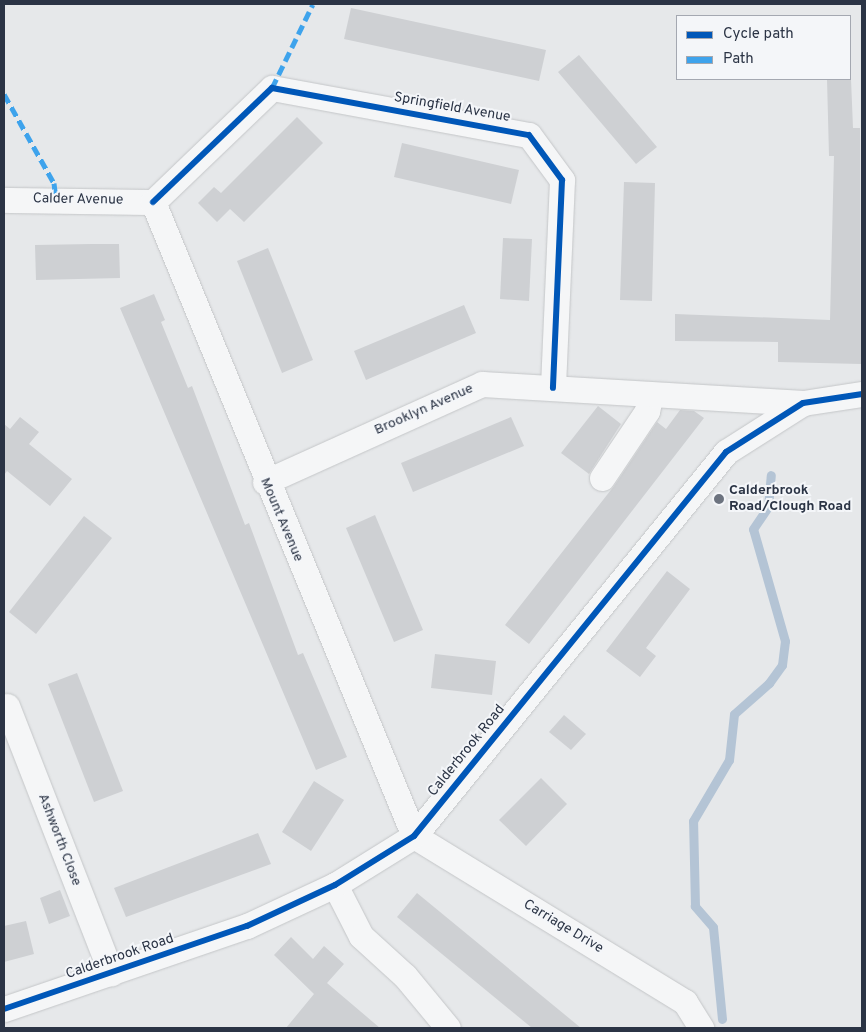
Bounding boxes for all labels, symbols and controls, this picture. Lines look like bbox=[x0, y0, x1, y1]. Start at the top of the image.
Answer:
legend bbox=[676, 15, 851, 80]
text: Cycle path bbox=[723, 25, 794, 44]
text: Path bbox=[723, 50, 754, 69]
street label: Springfield Avenue bbox=[392, 89, 512, 127]
street label: Calder Avenue bbox=[32, 191, 124, 209]
street label: Brooklyn Avenue bbox=[372, 381, 476, 439]
street label: Mount Avenue bbox=[256, 475, 306, 565]
place label: Calderbrook Road/Clough Road bbox=[729, 483, 851, 516]
marker: Calderbrook Road/Clough Road bbox=[713, 493, 725, 505]
street label: Calderbrook Road bbox=[425, 702, 509, 800]
street label: Ashworth Close bbox=[34, 791, 84, 889]
street label: Carriage Drive bbox=[520, 897, 606, 957]
street label: Calderbrook Road bbox=[64, 931, 176, 983]

